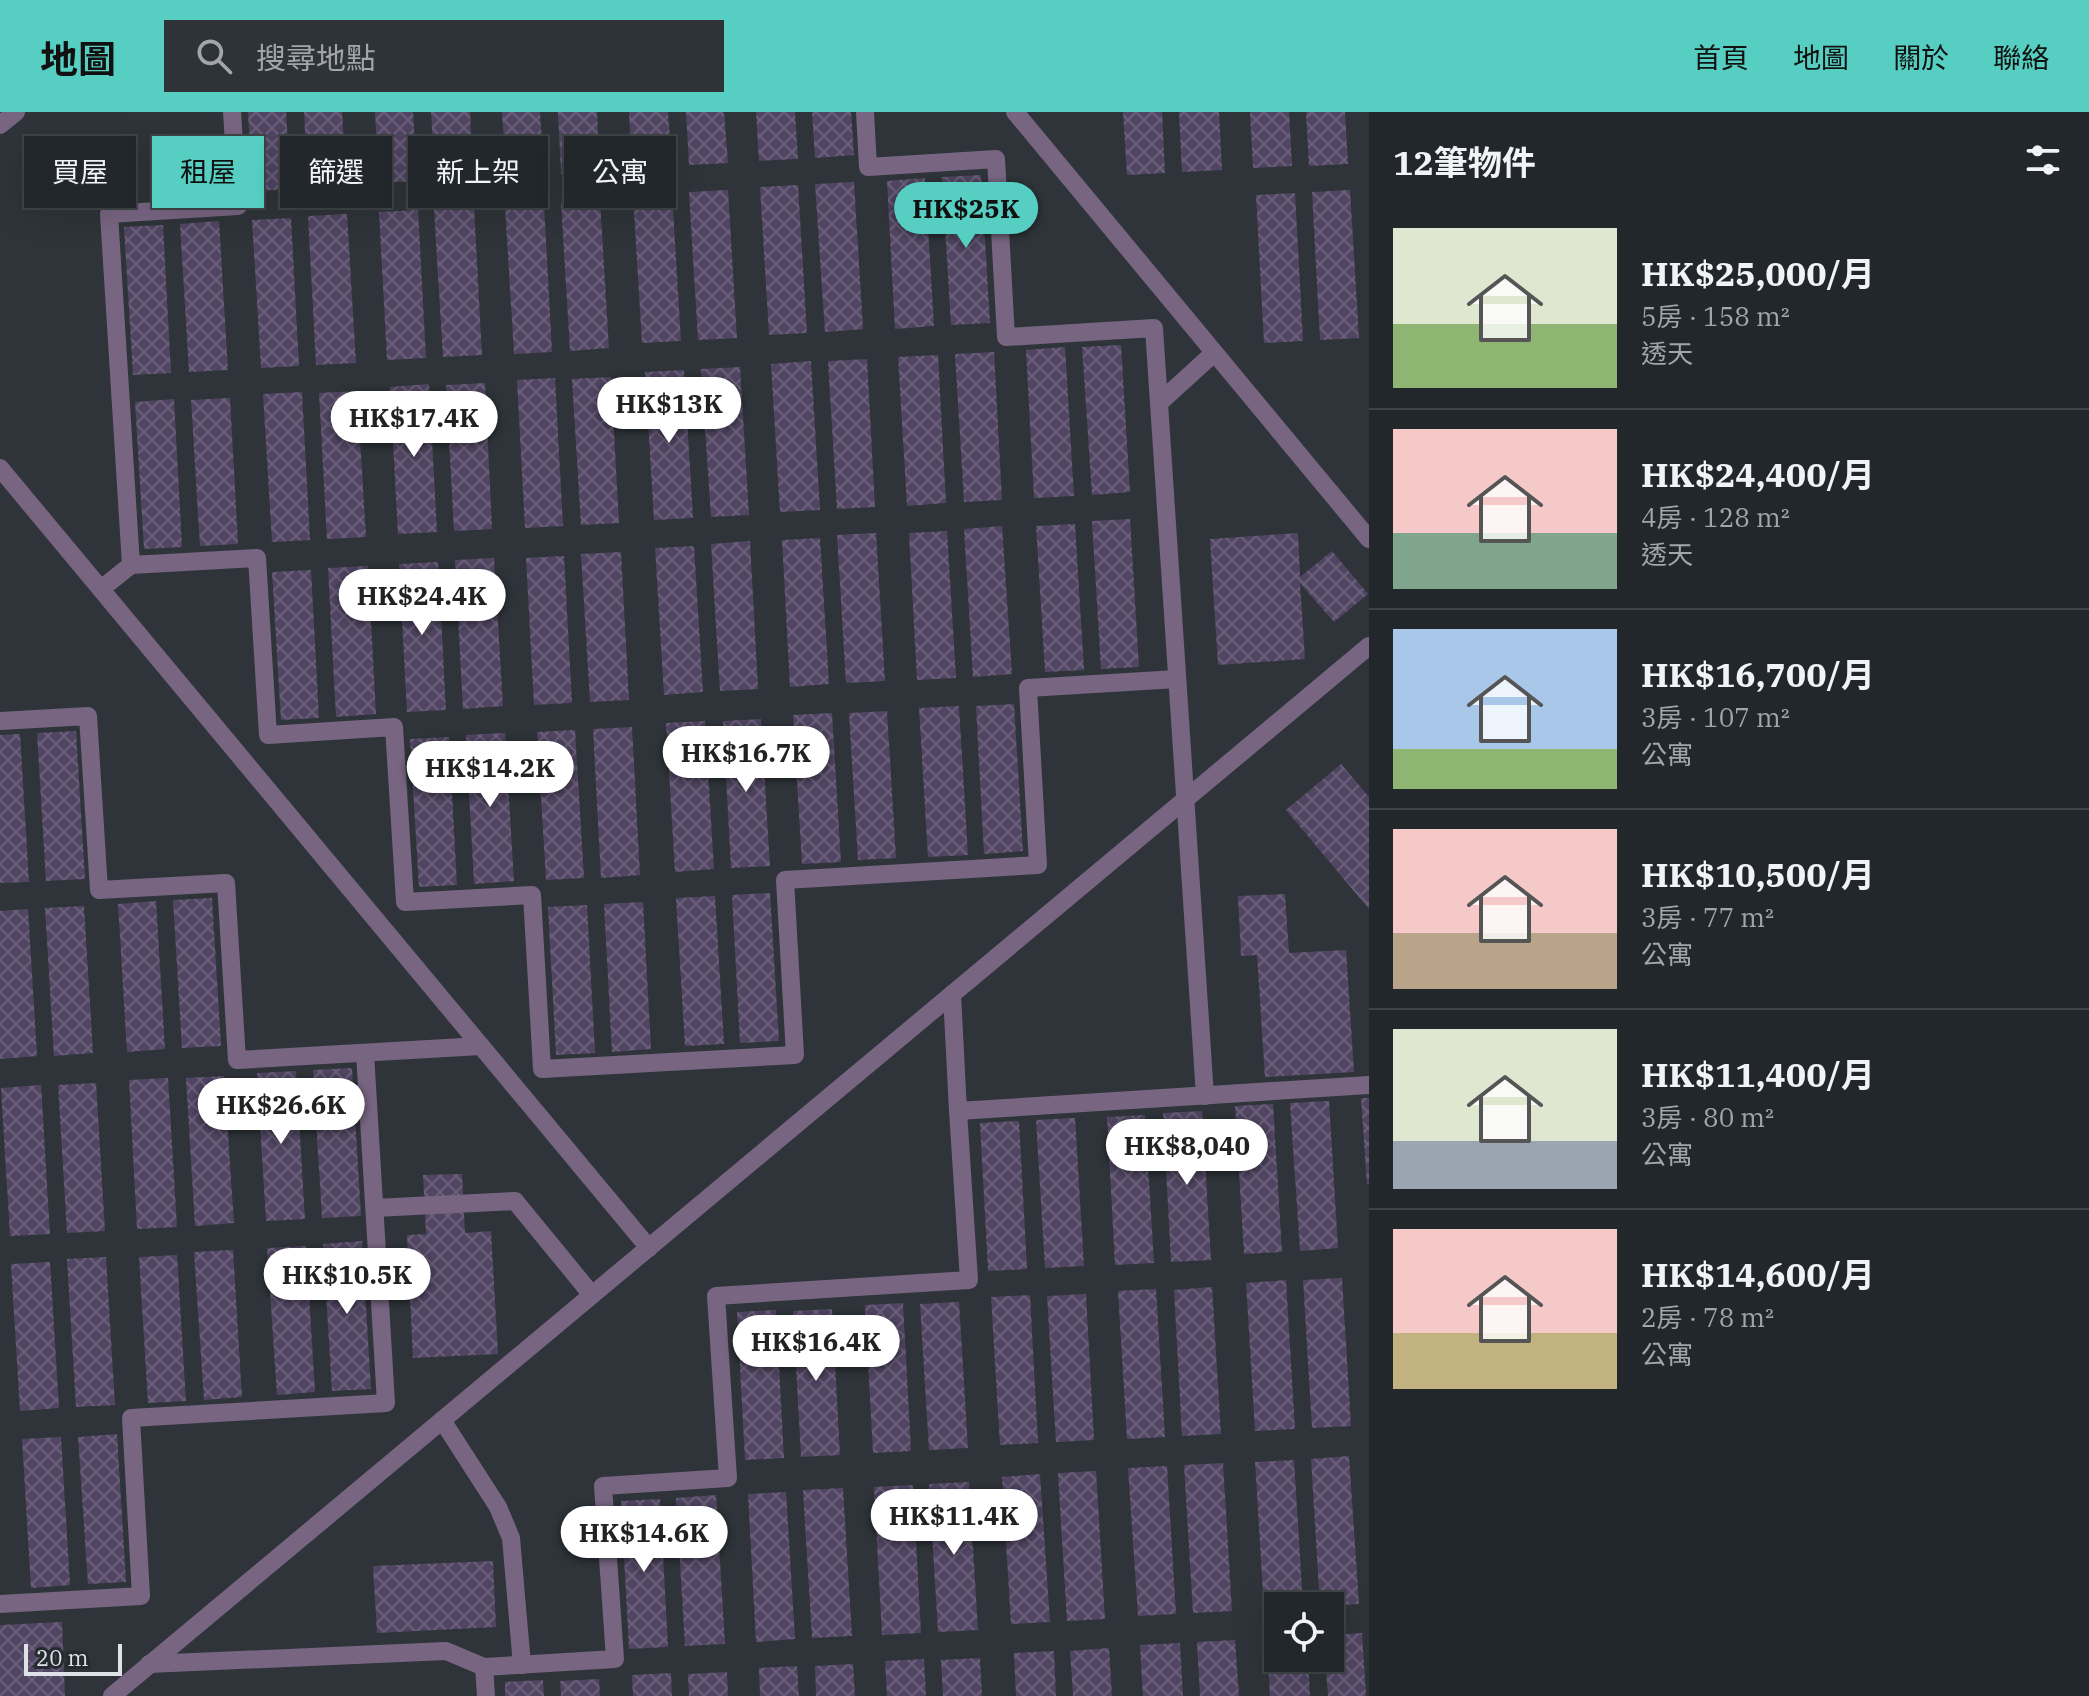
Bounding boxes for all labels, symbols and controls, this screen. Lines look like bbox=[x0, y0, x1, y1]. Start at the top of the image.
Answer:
search box bbox=[164, 20, 724, 92]
text: 地圖 bbox=[40, 34, 116, 83]
icon: search bbox=[192, 34, 236, 78]
text: 搜尋地點 bbox=[256, 38, 376, 77]
text: 首頁 bbox=[1693, 39, 1749, 76]
text: 地圖 bbox=[1793, 39, 1849, 76]
text: 關於 bbox=[1893, 39, 1949, 76]
text: 聯絡 bbox=[1993, 39, 2049, 76]
chip: 買屋 bbox=[24, 136, 136, 208]
chip: 租屋 bbox=[152, 136, 264, 208]
chip: 篩選 bbox=[280, 136, 392, 208]
chip: 新上架 bbox=[408, 136, 548, 208]
chip: 公寓 bbox=[564, 136, 676, 208]
icon: filters bbox=[2021, 138, 2065, 182]
text: 12筆物件 bbox=[1393, 140, 1536, 184]
pin: HK$25K bbox=[901, 182, 1031, 250]
text: HK$25K bbox=[912, 191, 1020, 225]
text: HK$25,000/月 bbox=[1641, 251, 1875, 295]
icon: home bbox=[1457, 260, 1553, 356]
text: 5房 · 158 m² bbox=[1641, 299, 1790, 333]
text: 透天 bbox=[1641, 336, 1693, 370]
pin: HK$13K bbox=[604, 377, 734, 445]
text: HK$13K bbox=[615, 386, 723, 420]
pin: HK$17.4K bbox=[331, 391, 497, 459]
text: HK$17.4K bbox=[349, 400, 479, 434]
text: HK$24,400/月 bbox=[1641, 452, 1875, 496]
icon: home bbox=[1457, 461, 1553, 557]
text: 4房 · 128 m² bbox=[1641, 500, 1790, 534]
text: 透天 bbox=[1641, 537, 1693, 571]
pin: HK$24.4K bbox=[339, 569, 505, 637]
text: HK$24.4K bbox=[357, 578, 487, 612]
text: HK$16,700/月 bbox=[1641, 652, 1875, 696]
icon: home bbox=[1457, 661, 1553, 757]
text: 3房 · 107 m² bbox=[1641, 700, 1790, 734]
pin: HK$16.7K bbox=[663, 726, 829, 794]
text: HK$16.7K bbox=[681, 735, 811, 769]
text: 公寓 bbox=[1641, 737, 1693, 771]
pin: HK$14.2K bbox=[407, 741, 573, 809]
text: HK$14.2K bbox=[425, 750, 555, 784]
text: HK$10,500/月 bbox=[1641, 852, 1875, 896]
icon: home bbox=[1457, 861, 1553, 957]
text: 3房 · 77 m² bbox=[1641, 900, 1774, 934]
text: 公寓 bbox=[1641, 937, 1693, 971]
text: HK$11,400/月 bbox=[1641, 1052, 1875, 1096]
icon: home bbox=[1457, 1061, 1553, 1157]
pin: HK$26.6K bbox=[198, 1078, 364, 1146]
text: HK$26.6K bbox=[216, 1087, 346, 1121]
text: 3房 · 80 m² bbox=[1641, 1100, 1774, 1134]
pin: HK$8,040 bbox=[1104, 1119, 1270, 1187]
text: HK$8,040 bbox=[1124, 1128, 1250, 1162]
text: 公寓 bbox=[1641, 1137, 1693, 1171]
pin: HK$10.5K bbox=[264, 1248, 430, 1316]
text: HK$14,600/月 bbox=[1641, 1252, 1875, 1296]
text: HK$10.5K bbox=[282, 1257, 412, 1291]
icon: home bbox=[1457, 1261, 1553, 1357]
text: 2房 · 78 m² bbox=[1641, 1300, 1774, 1334]
pin: HK$16.4K bbox=[733, 1315, 899, 1383]
text: HK$16.4K bbox=[751, 1324, 881, 1358]
text: 公寓 bbox=[1641, 1337, 1693, 1371]
pin: HK$11.4K bbox=[871, 1489, 1037, 1557]
text: HK$11.4K bbox=[889, 1498, 1019, 1532]
pin: HK$14.6K bbox=[561, 1506, 727, 1574]
text: HK$14.6K bbox=[579, 1515, 709, 1549]
map controls bbox=[1264, 1592, 1344, 1672]
button: locate bbox=[1264, 1592, 1344, 1672]
scale bar bbox=[24, 1640, 122, 1676]
text: 20 m bbox=[36, 1643, 88, 1672]

